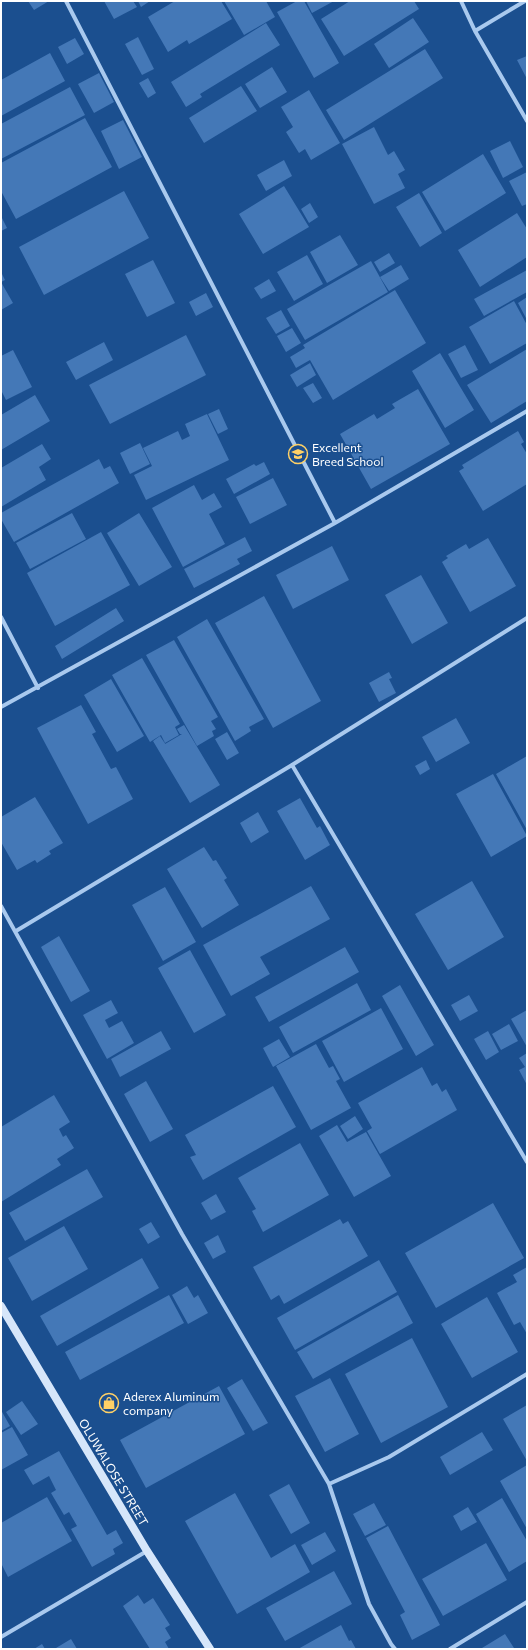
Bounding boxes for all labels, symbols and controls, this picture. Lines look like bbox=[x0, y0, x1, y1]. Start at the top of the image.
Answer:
place label: Excellent Breed School bbox=[312, 440, 383, 468]
school or university icon: Excellent Breed School bbox=[287, 443, 309, 465]
place label: Aderex Aluminum company bbox=[123, 1389, 220, 1417]
shop icon: Aderex Aluminum company bbox=[98, 1392, 120, 1414]
street label: OLUWALOSE STREET bbox=[76, 1416, 152, 1528]

